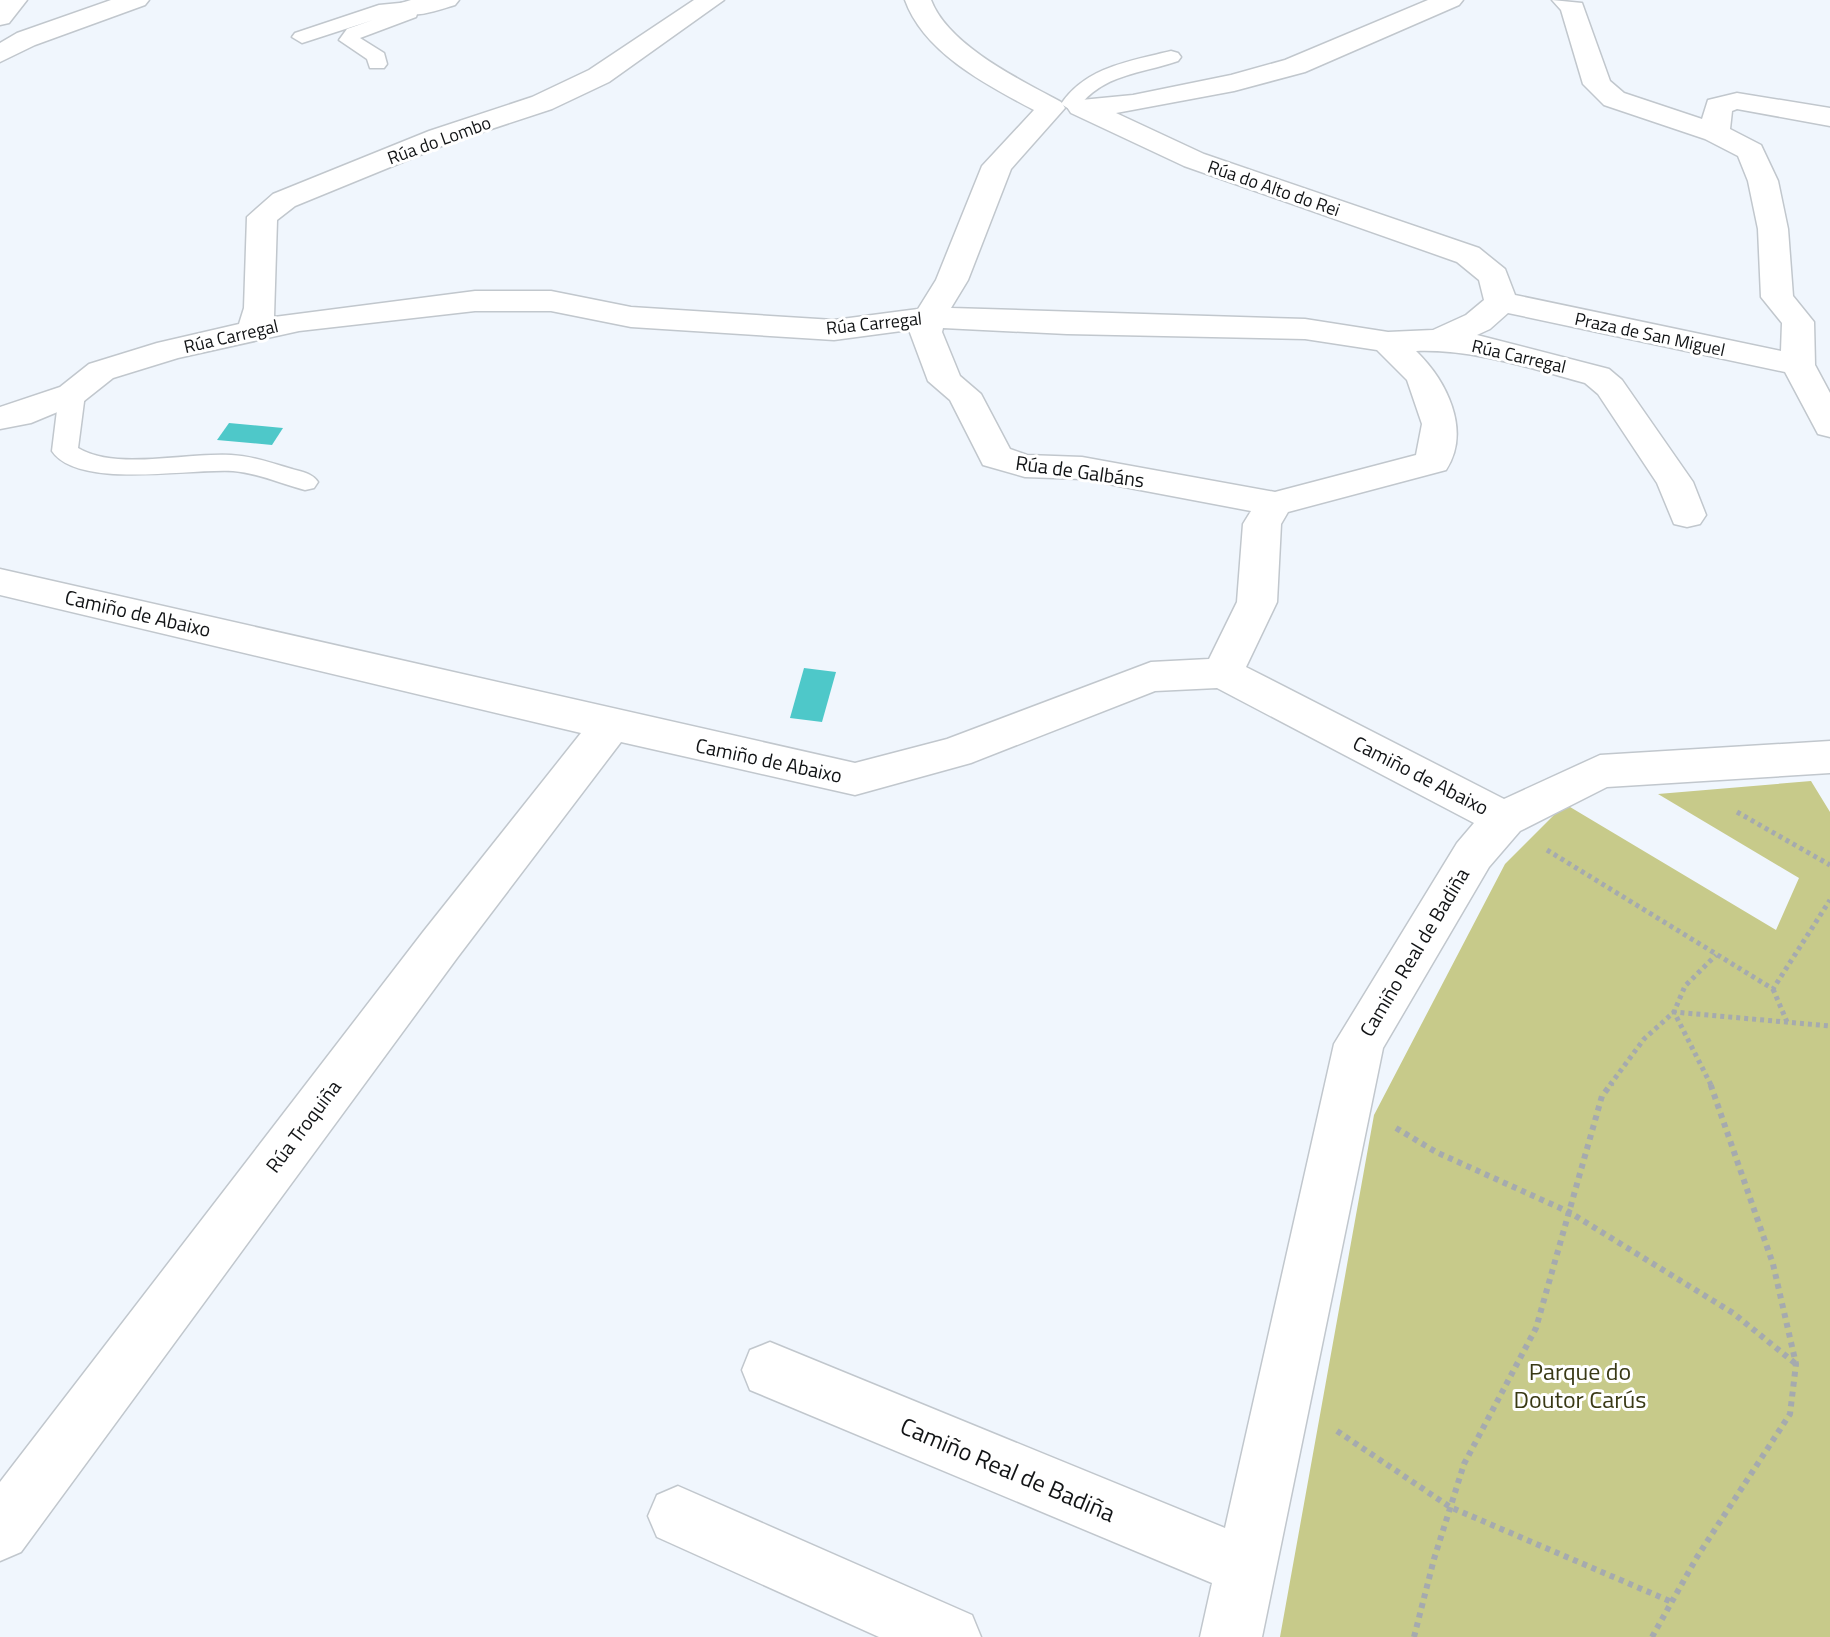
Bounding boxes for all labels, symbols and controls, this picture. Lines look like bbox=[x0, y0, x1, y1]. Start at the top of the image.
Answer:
street label: Rúa do Lombo bbox=[383, 109, 495, 171]
street label: Rúa do Alto do Rei bbox=[1204, 153, 1344, 223]
street label: Rúa Carregal bbox=[825, 305, 923, 341]
street label: Praza de San Miguel bbox=[1572, 305, 1728, 363]
street label: Rúa Carregal bbox=[181, 312, 281, 360]
street label: Rúa Carregal bbox=[1469, 332, 1569, 380]
street label: Rúa de Galbáns bbox=[1014, 447, 1146, 495]
street label: Camiño de Abaixo bbox=[62, 581, 214, 645]
street label: Camiño de Abaixo bbox=[1348, 727, 1494, 823]
street label: Camiño de Abaixo bbox=[693, 729, 845, 791]
street label: Camiño Real de Badiña bbox=[1351, 862, 1477, 1042]
street label: Rúa Troquiña bbox=[258, 1073, 348, 1179]
park label: Parque do Doutor Carús bbox=[1514, 1353, 1646, 1417]
street label: Camiño Real de Badiña bbox=[895, 1407, 1121, 1531]

